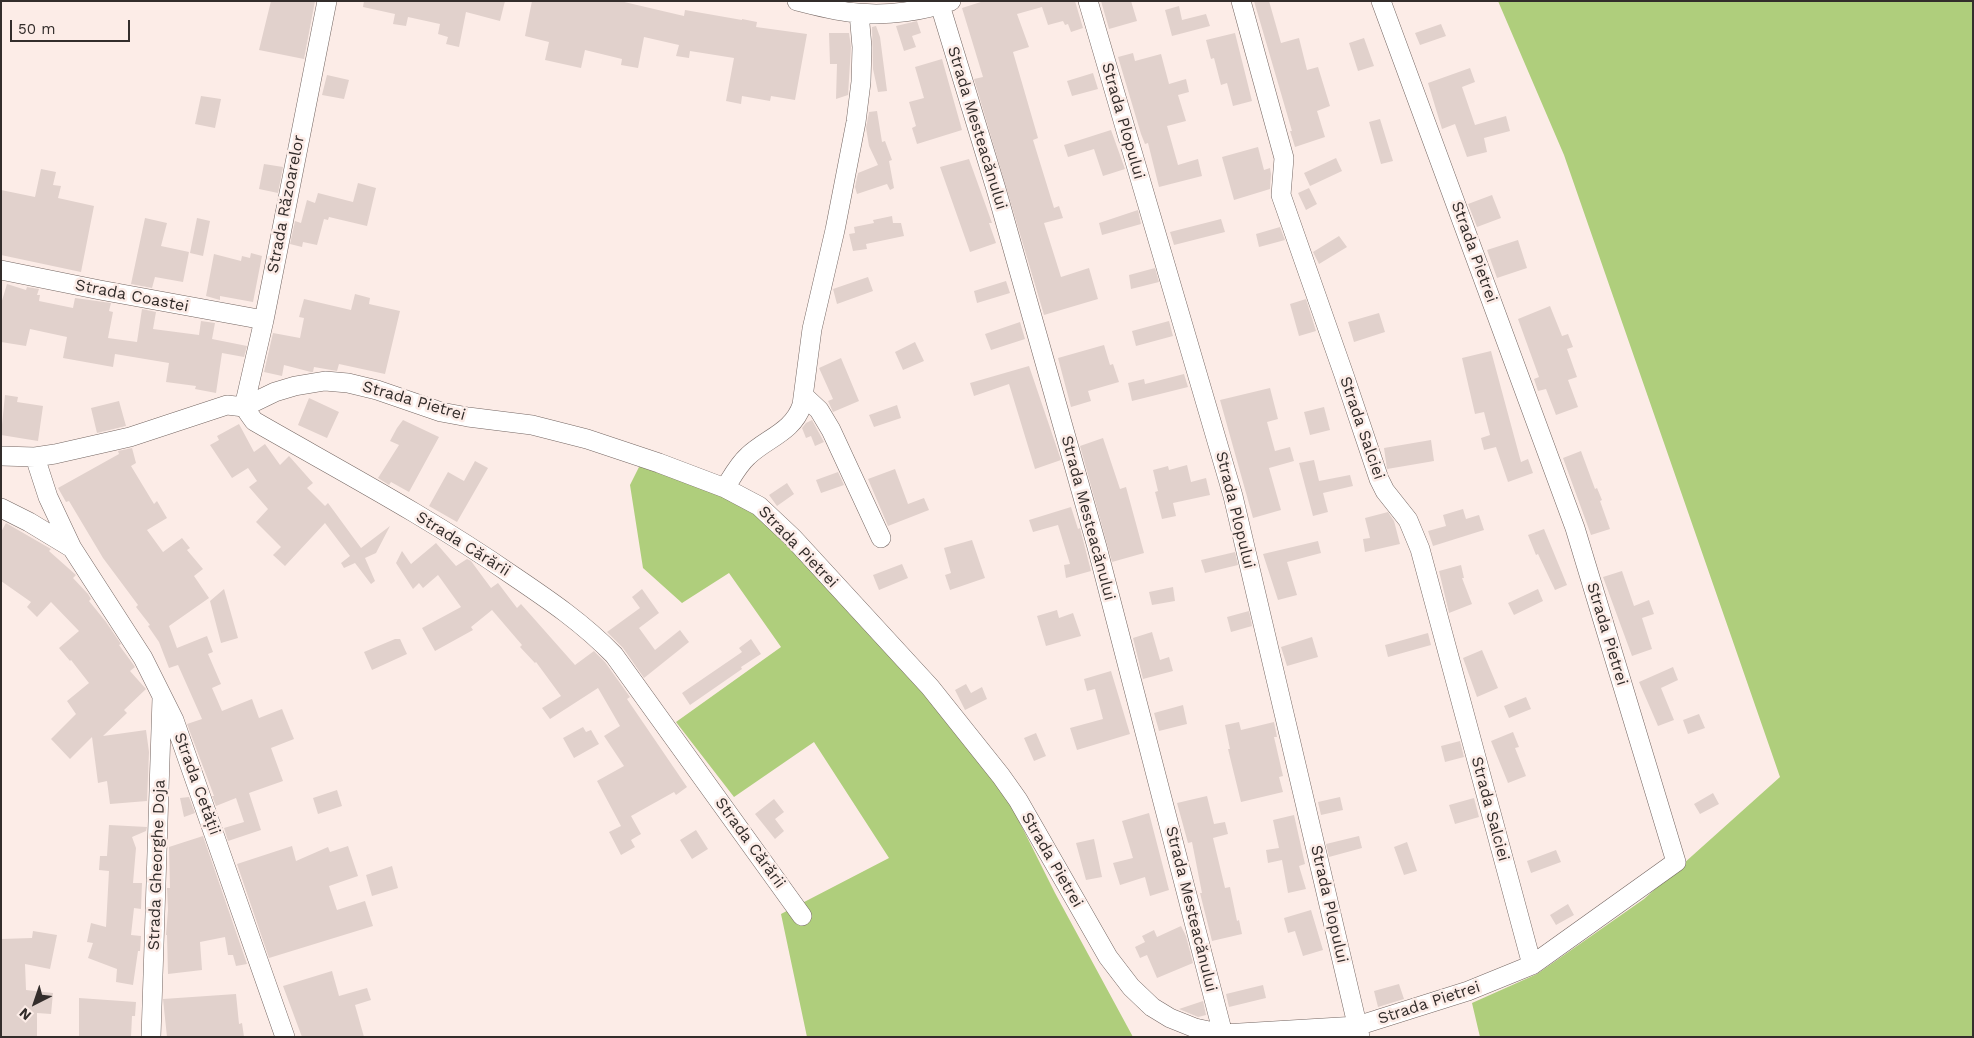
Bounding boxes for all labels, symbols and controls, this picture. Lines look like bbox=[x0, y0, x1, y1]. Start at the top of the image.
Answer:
scale bar bbox=[12, 10, 132, 42]
text: 50 m bbox=[18, 20, 55, 38]
street label: Strada Mesteacănului bbox=[943, 44, 1011, 212]
street label: Strada Plopului bbox=[1097, 61, 1149, 181]
street label: Strada Răzoarelor bbox=[263, 133, 309, 275]
street label: Strada Pietrei bbox=[1447, 199, 1501, 305]
street label: Strada Coastei bbox=[74, 276, 190, 316]
street label: Strada Salciei bbox=[1335, 374, 1389, 482]
street label: Strada Pietrei bbox=[360, 377, 468, 425]
street label: Strada Mesteacănului bbox=[1057, 433, 1119, 603]
street label: Strada Plopului bbox=[1211, 449, 1259, 571]
street label: Strada Pietrei bbox=[754, 502, 842, 592]
street label: Strada Cărării bbox=[412, 507, 514, 581]
street label: Strada Pietrei bbox=[1582, 580, 1632, 688]
street label: Strada Cetății bbox=[170, 730, 224, 838]
street label: Strada Salciei bbox=[1467, 755, 1513, 863]
street label: Strada Gheorghe Doja bbox=[144, 779, 170, 951]
street label: Strada Cărării bbox=[711, 794, 789, 892]
street label: Strada Pietrei bbox=[1017, 809, 1087, 911]
street label: Strada Mesteacănului bbox=[1161, 824, 1221, 994]
street label: Strada Plopului bbox=[1306, 843, 1352, 965]
street label: Strada Pietrei bbox=[1375, 977, 1483, 1029]
north arrow bbox=[10, 978, 60, 1028]
text: N bbox=[16, 1005, 34, 1024]

